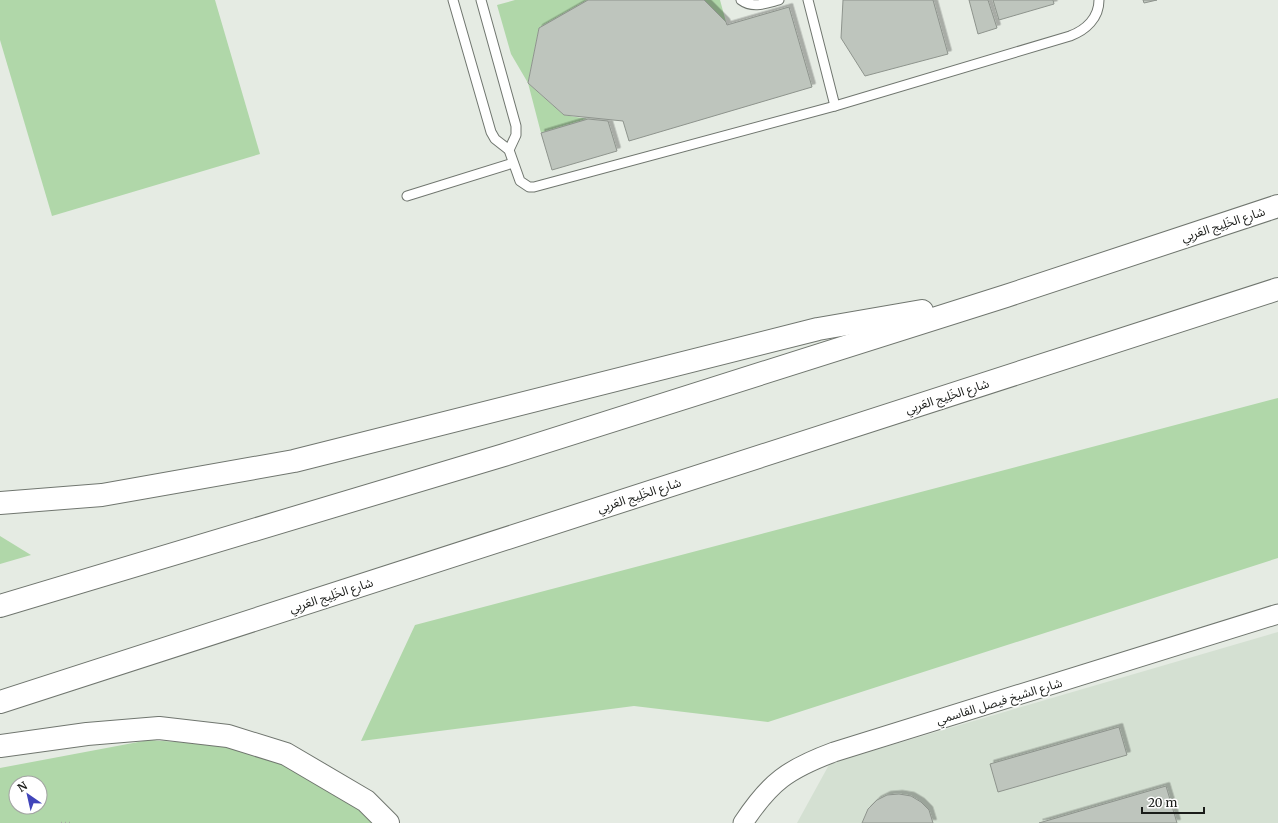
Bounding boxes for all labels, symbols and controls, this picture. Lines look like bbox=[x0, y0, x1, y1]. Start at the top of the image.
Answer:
street label: شارع الخَلِيج العَربِي bbox=[1179, 203, 1268, 247]
street label: شارع الخَلِيج العَربِي bbox=[903, 375, 992, 419]
street label: شارع الخَلِيج العَربِي bbox=[595, 474, 684, 518]
street label: شارع الخَلِيج العَربِي bbox=[287, 574, 376, 618]
street label: شارع الشيخ فيصل القاسمي bbox=[934, 675, 1065, 730]
north arrow bbox=[8, 775, 48, 815]
text: N bbox=[15, 778, 30, 795]
scale bar bbox=[1142, 789, 1204, 815]
text: 20 m bbox=[1148, 795, 1177, 810]

